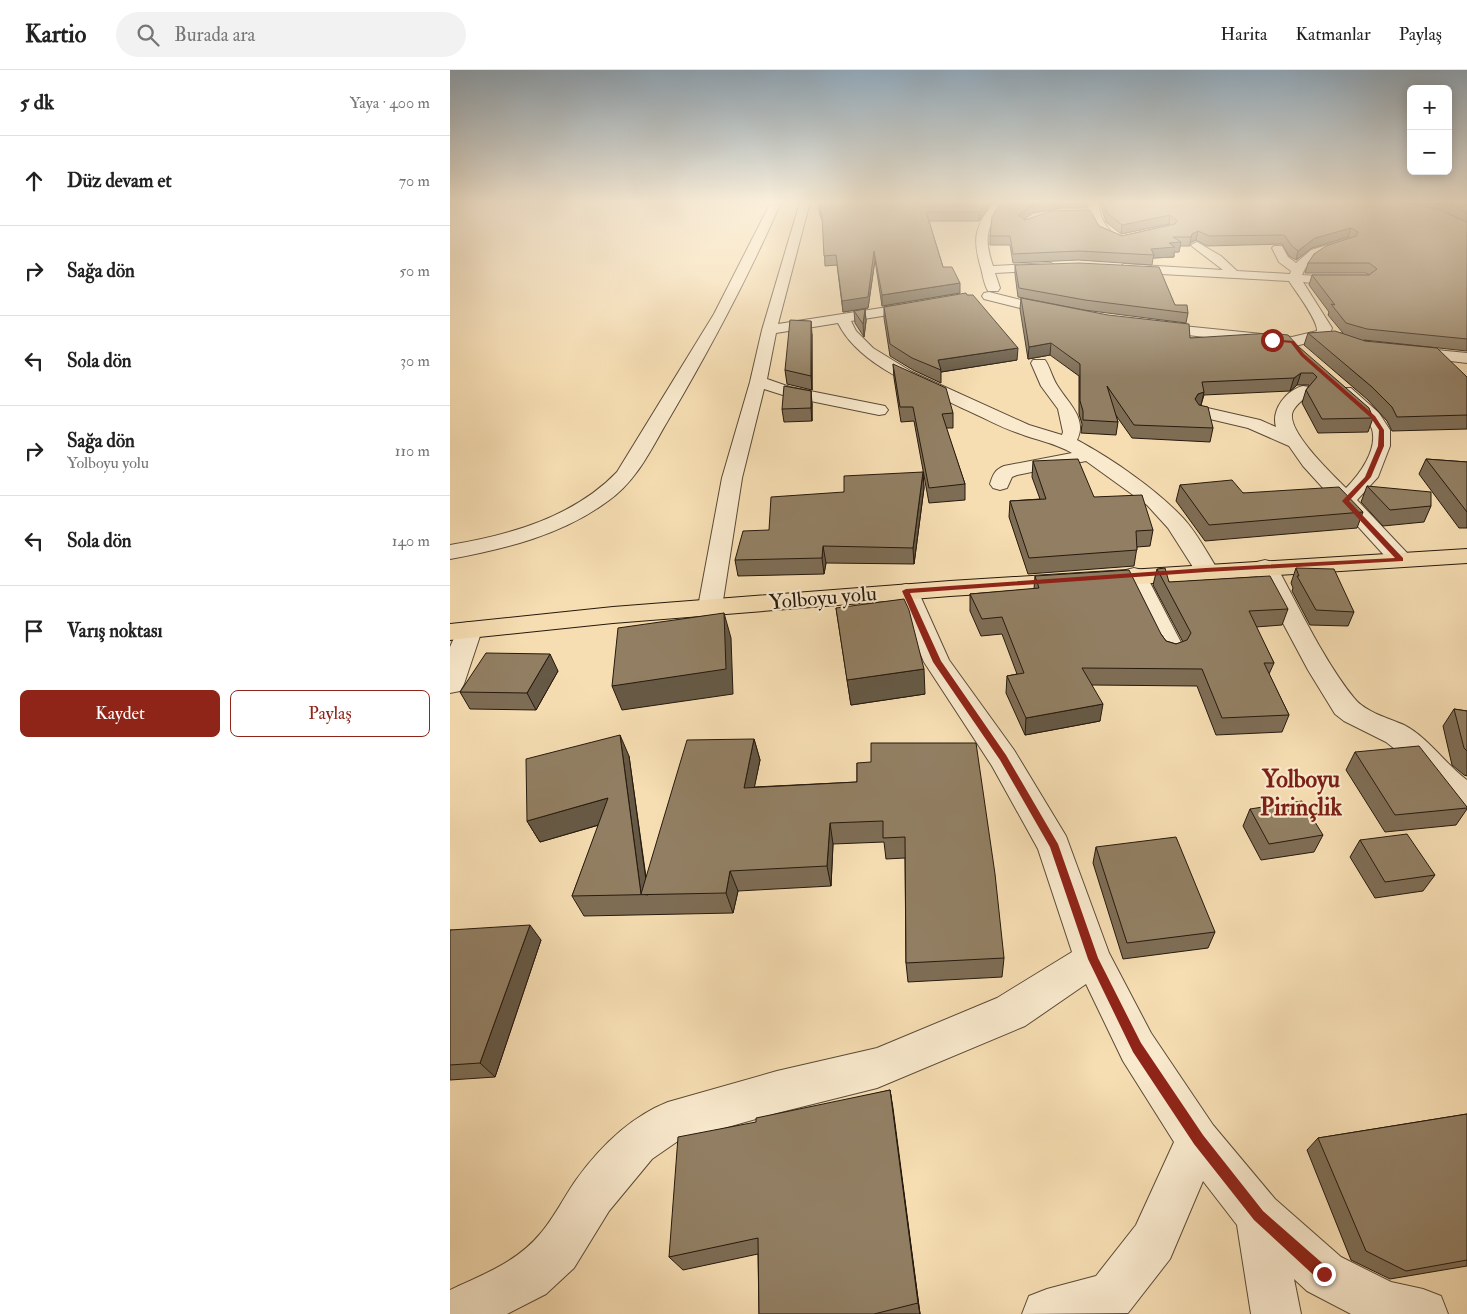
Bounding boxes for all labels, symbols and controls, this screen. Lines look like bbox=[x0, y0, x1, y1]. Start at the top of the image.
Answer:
search box bbox=[116, 12, 466, 57]
text: Kartio bbox=[25, 19, 86, 50]
icon: search bbox=[134, 21, 162, 49]
text: Burada ara bbox=[174, 23, 255, 47]
text: Harita bbox=[1221, 23, 1267, 46]
text: Katmanlar bbox=[1295, 23, 1371, 46]
text: Paylaş bbox=[1399, 23, 1442, 46]
map controls bbox=[1407, 85, 1452, 175]
button: + bbox=[1407, 85, 1452, 130]
text: 5 dk bbox=[20, 89, 54, 116]
text: Yaya · 400 m bbox=[350, 93, 430, 113]
button: − bbox=[1407, 130, 1452, 175]
icon: ahead bbox=[20, 167, 48, 195]
text: Düz devam et bbox=[67, 169, 172, 193]
text: 70 m bbox=[399, 171, 430, 191]
icon: right bbox=[20, 257, 48, 285]
text: Sağa dön bbox=[67, 259, 135, 283]
text: 50 m bbox=[399, 261, 430, 281]
route start bbox=[1261, 329, 1284, 352]
icon: left bbox=[20, 347, 48, 375]
text: Sola dön bbox=[67, 349, 132, 373]
text: 30 m bbox=[400, 351, 430, 371]
text: Sağa dön bbox=[67, 429, 135, 453]
icon: right bbox=[20, 437, 48, 465]
text: 110 m bbox=[395, 441, 430, 461]
text: Yolboyu yolu bbox=[67, 453, 149, 473]
icon: left bbox=[20, 527, 48, 555]
text: Sola dön bbox=[67, 529, 132, 553]
text: 140 m bbox=[392, 531, 430, 551]
street label: Yolboyu yolu bbox=[768, 580, 878, 616]
icon: arrive bbox=[20, 617, 48, 645]
text: Varış noktası bbox=[67, 619, 163, 643]
button: Kaydet bbox=[20, 690, 220, 737]
button: Paylaş bbox=[230, 690, 430, 737]
district label: Yolboyu Pirinçlik bbox=[1260, 764, 1342, 823]
route end bbox=[1313, 1263, 1336, 1286]

